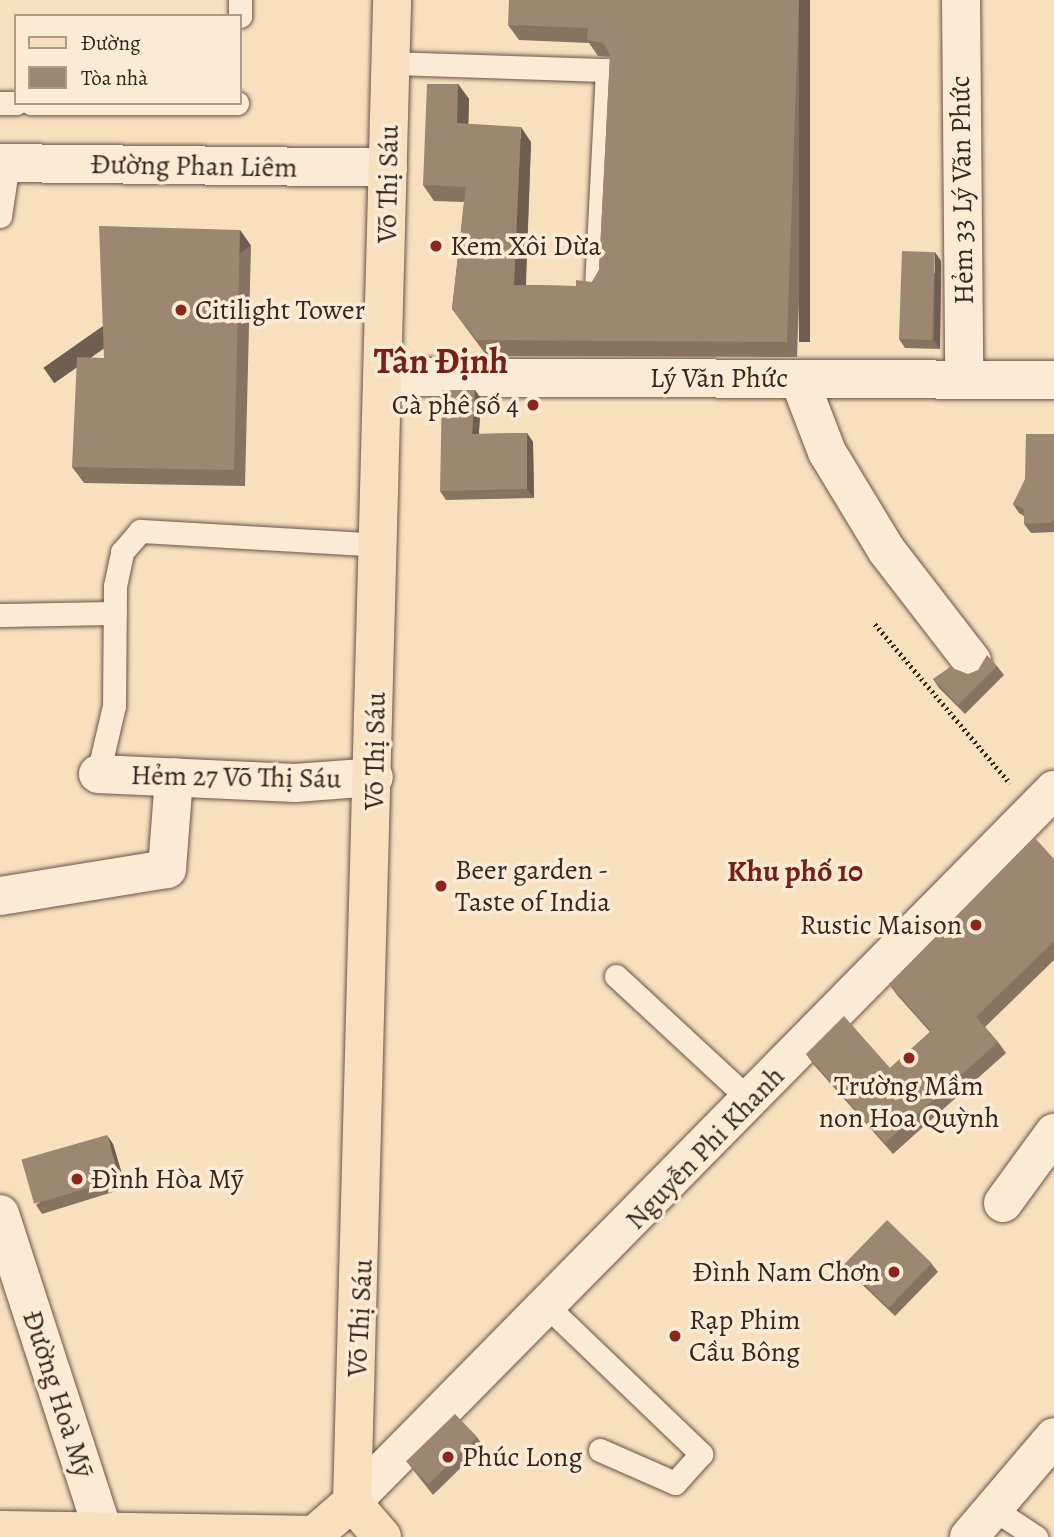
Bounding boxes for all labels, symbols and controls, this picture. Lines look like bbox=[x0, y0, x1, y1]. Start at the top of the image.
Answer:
legend bbox=[14, 14, 242, 105]
text: Đường bbox=[81, 29, 140, 57]
text: Tòa nhà bbox=[81, 64, 148, 92]
street label: Hẻm 33 Lý Văn Phức bbox=[943, 75, 981, 305]
street label: Võ Thị Sáu bbox=[370, 125, 406, 243]
street label: Đường Phan Liêm bbox=[90, 147, 298, 185]
place label: Kem Xôi Dừa bbox=[450, 229, 601, 263]
marker: Kem Xôi Dừa bbox=[428, 238, 444, 254]
place label: Citilight Tower bbox=[195, 293, 365, 327]
marker: Citilight Tower bbox=[173, 302, 189, 318]
district label: Tân Định bbox=[374, 340, 508, 382]
street label: Lý Văn Phức bbox=[650, 361, 788, 395]
place label: Cà phê số 4 bbox=[392, 388, 519, 422]
marker: Cà phê số 4 bbox=[525, 397, 541, 413]
street label: Võ Thị Sáu bbox=[357, 692, 393, 810]
street label: Hẻm 27 Võ Thị Sáu bbox=[130, 758, 342, 796]
place label: Beer garden - Taste of India bbox=[455, 853, 610, 919]
district label: Khu phố 10 bbox=[727, 853, 863, 889]
marker: Beer garden - Taste of India bbox=[433, 878, 449, 894]
place label: Rustic Maison bbox=[800, 908, 962, 942]
marker: Rustic Maison bbox=[968, 917, 984, 933]
marker: Trường Mầm non Hoa Quỳnh bbox=[901, 1050, 917, 1066]
street label: Nguyễn Phi Khanh bbox=[619, 1059, 791, 1237]
place label: Trường Mầm non Hoa Quỳnh bbox=[819, 1069, 999, 1135]
place label: Đình Hòa Mỹ bbox=[91, 1162, 243, 1196]
marker: Đình Hòa Mỹ bbox=[69, 1171, 85, 1187]
place label: Đình Nam Chơn bbox=[693, 1255, 880, 1289]
street label: Võ Thị Sáu bbox=[340, 1258, 380, 1378]
marker: Đình Nam Chơn bbox=[886, 1264, 902, 1280]
place label: Rạp Phim Cầu Bông bbox=[689, 1303, 800, 1369]
street label: Đường Hoà Mỹ bbox=[15, 1306, 101, 1482]
marker: Rạp Phim Cầu Bông bbox=[667, 1328, 683, 1344]
place label: Phúc Long bbox=[462, 1440, 582, 1474]
marker: Phúc Long bbox=[440, 1449, 456, 1465]

